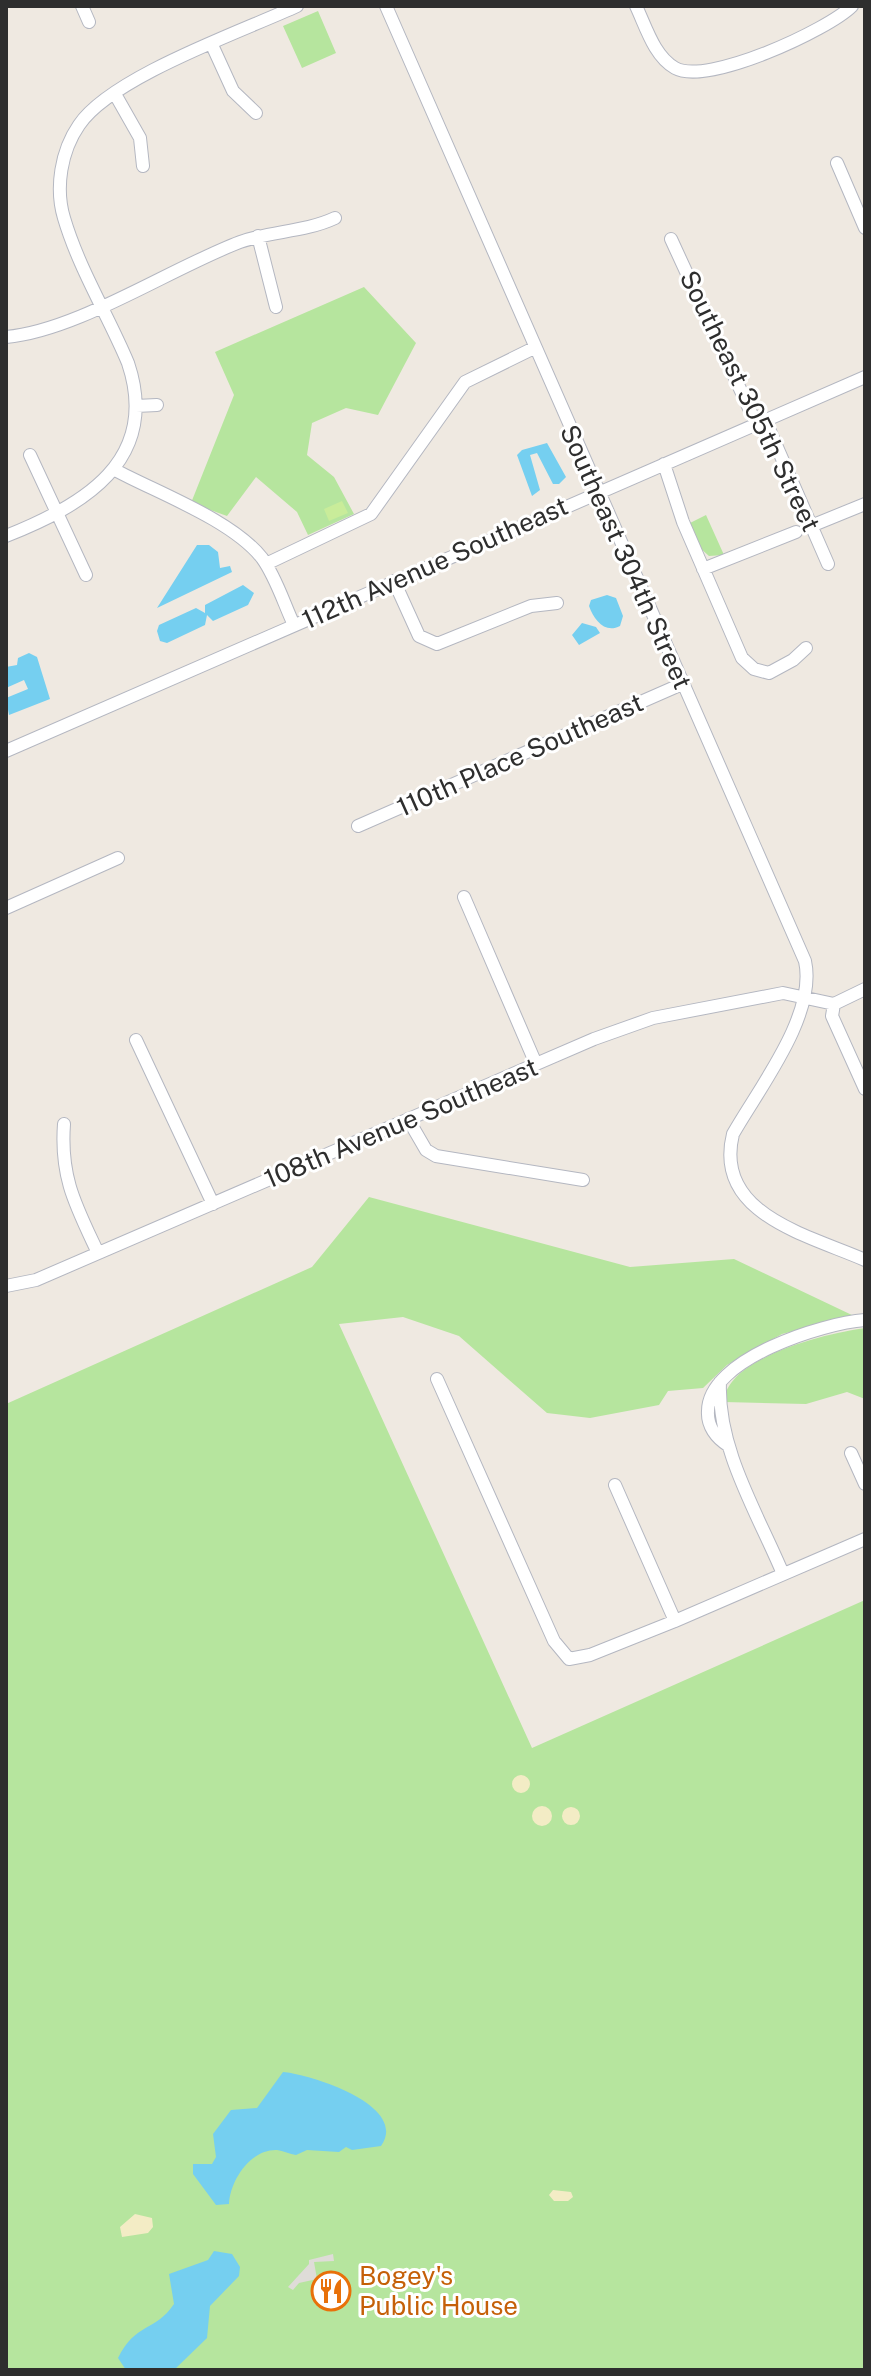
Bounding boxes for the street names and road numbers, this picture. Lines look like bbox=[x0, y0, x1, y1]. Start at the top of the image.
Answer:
street label: Southeast 305th Street bbox=[674, 265, 827, 536]
street label: Southeast 304th Street bbox=[554, 420, 699, 694]
street label: 112th Avenue Southeast bbox=[297, 490, 572, 635]
street label: 110th Place Southeast bbox=[392, 686, 648, 823]
street label: 108th Avenue Southeast bbox=[259, 1051, 542, 1194]

